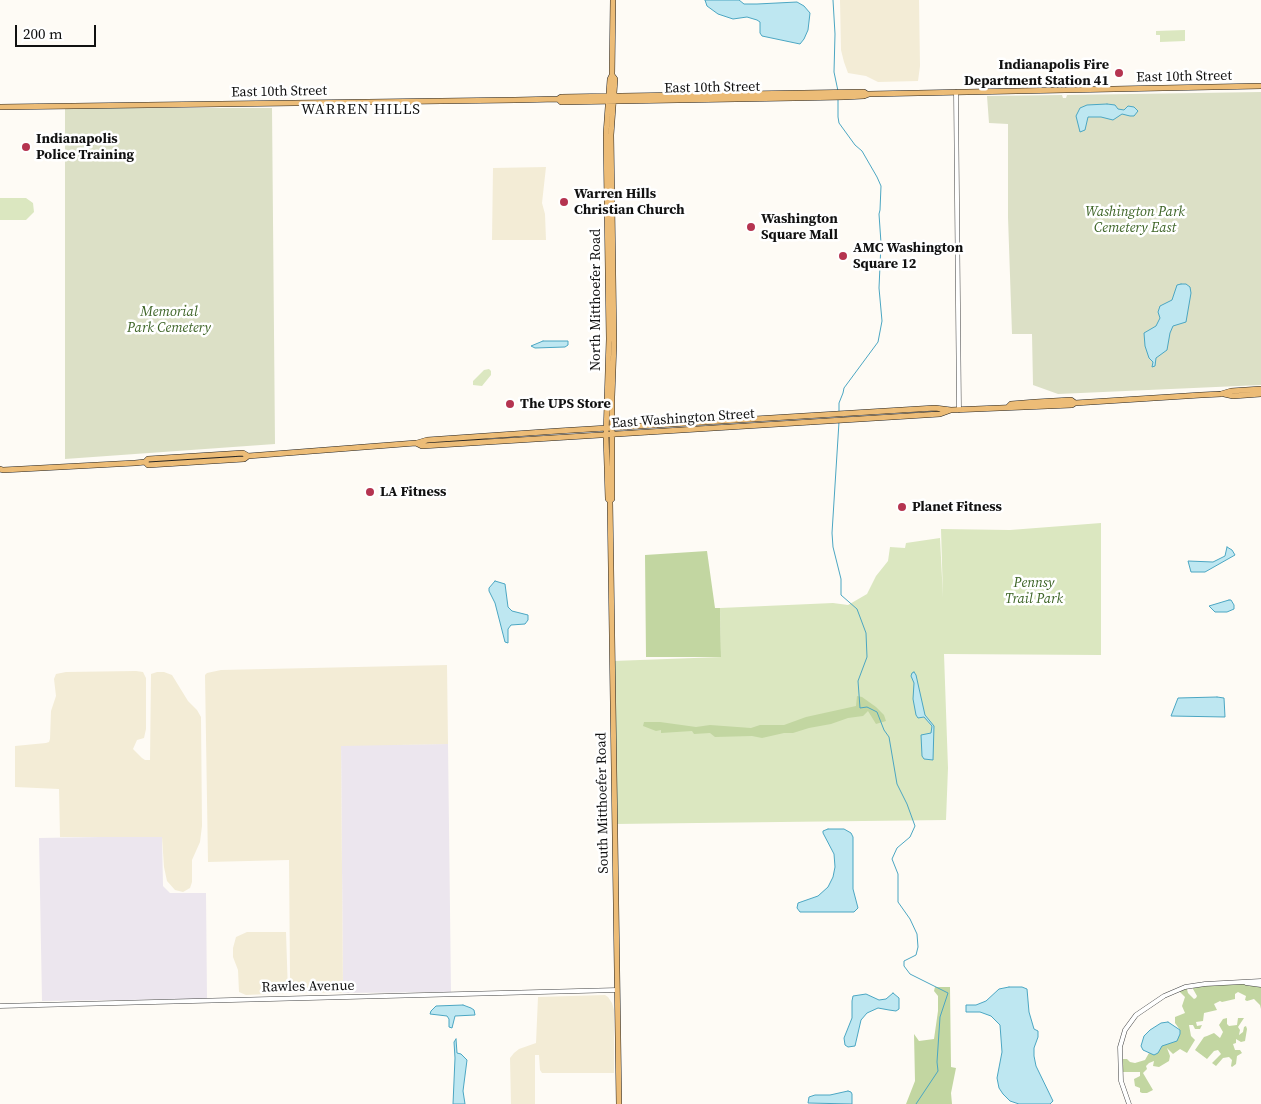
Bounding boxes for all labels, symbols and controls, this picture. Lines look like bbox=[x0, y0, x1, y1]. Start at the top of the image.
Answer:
scale bar bbox=[18, 15, 99, 47]
text: 200 m bbox=[23, 23, 63, 44]
place label: Indianapolis Fire Department Station 41 bbox=[964, 57, 1109, 90]
marker: Indianapolis Fire Department Station 41 bbox=[1113, 67, 1125, 79]
street label: East 10th Street bbox=[1136, 68, 1232, 86]
street label: East 10th Street bbox=[664, 79, 760, 97]
street label: East 10th Street bbox=[231, 83, 327, 101]
district label: WARREN HILLS bbox=[299, 101, 423, 119]
place label: Indianapolis Police Training bbox=[36, 131, 134, 164]
marker: Indianapolis Police Training bbox=[20, 141, 32, 153]
place label: Warren Hills Christian Church bbox=[574, 186, 685, 218]
marker: Warren Hills Christian Church bbox=[558, 196, 570, 208]
park label: Washington Park Cemetery East bbox=[1085, 204, 1185, 236]
place label: Washington Square Mall bbox=[761, 211, 838, 243]
marker: Washington Square Mall bbox=[745, 221, 757, 233]
street label: North Mitthoefer Road bbox=[588, 229, 604, 371]
place label: AMC Washington Square 12 bbox=[853, 240, 963, 272]
marker: AMC Washington Square 12 bbox=[837, 250, 849, 262]
park label: Memorial Park Cemetery bbox=[127, 304, 211, 336]
place label: The UPS Store bbox=[520, 396, 611, 412]
marker: The UPS Store bbox=[504, 398, 516, 410]
street label: East Washington Street bbox=[611, 406, 755, 432]
place label: LA Fitness bbox=[380, 484, 446, 500]
marker: LA Fitness bbox=[364, 486, 376, 498]
place label: Planet Fitness bbox=[912, 499, 1002, 515]
marker: Planet Fitness bbox=[896, 501, 908, 513]
park label: Pennsy Trail Park bbox=[1005, 575, 1063, 608]
street label: South Mitthoefer Road bbox=[593, 732, 613, 874]
street label: Rawles Avenue bbox=[261, 978, 355, 996]

